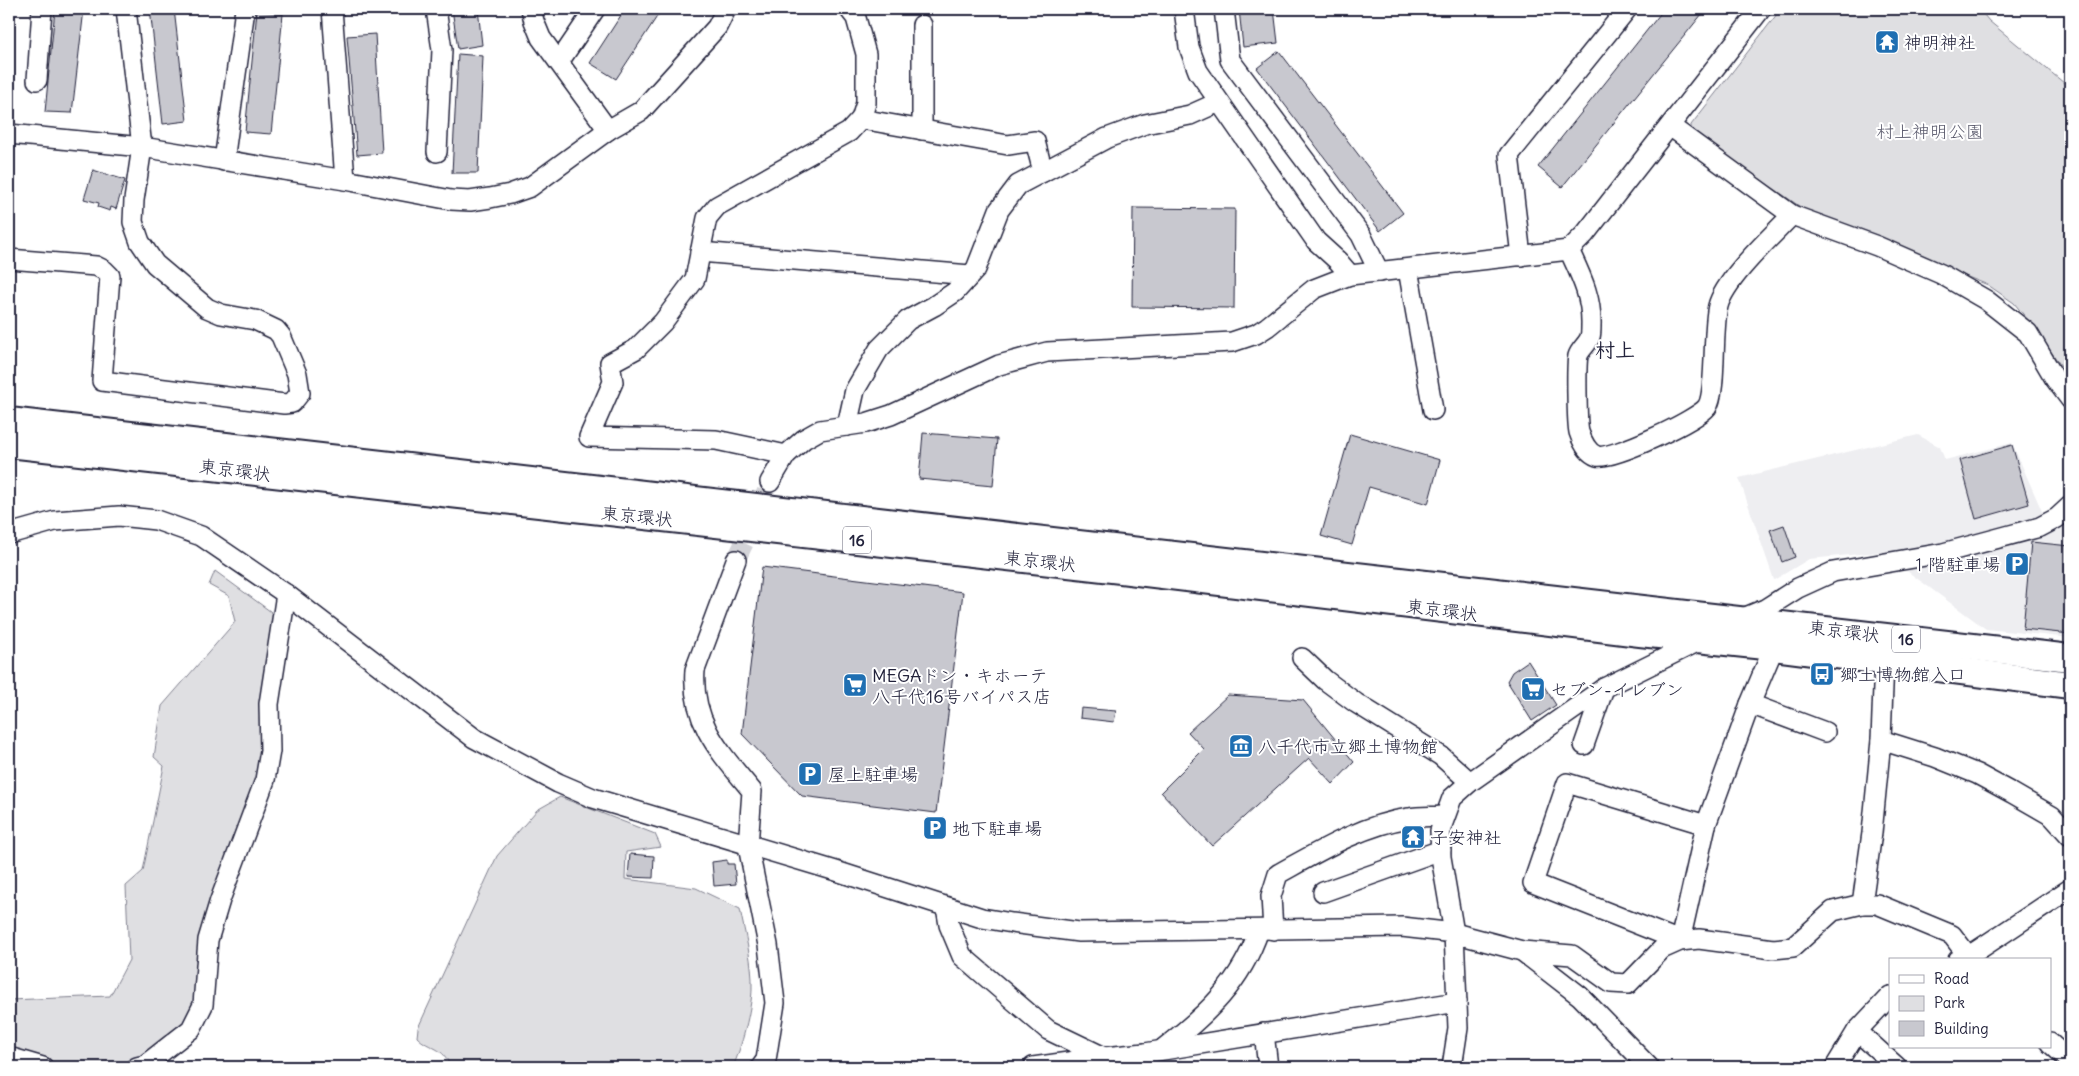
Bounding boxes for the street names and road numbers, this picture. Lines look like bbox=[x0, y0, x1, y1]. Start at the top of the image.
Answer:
street label: 東京環状 bbox=[198, 454, 272, 486]
street label: 東京環状 bbox=[600, 501, 674, 531]
road number: 16 bbox=[843, 526, 871, 554]
street label: 東京環状 bbox=[1003, 546, 1077, 576]
street label: 東京環状 bbox=[1405, 594, 1479, 626]
street label: 東京環状 bbox=[1807, 615, 1881, 647]
road number: 16 bbox=[1892, 626, 1920, 652]

